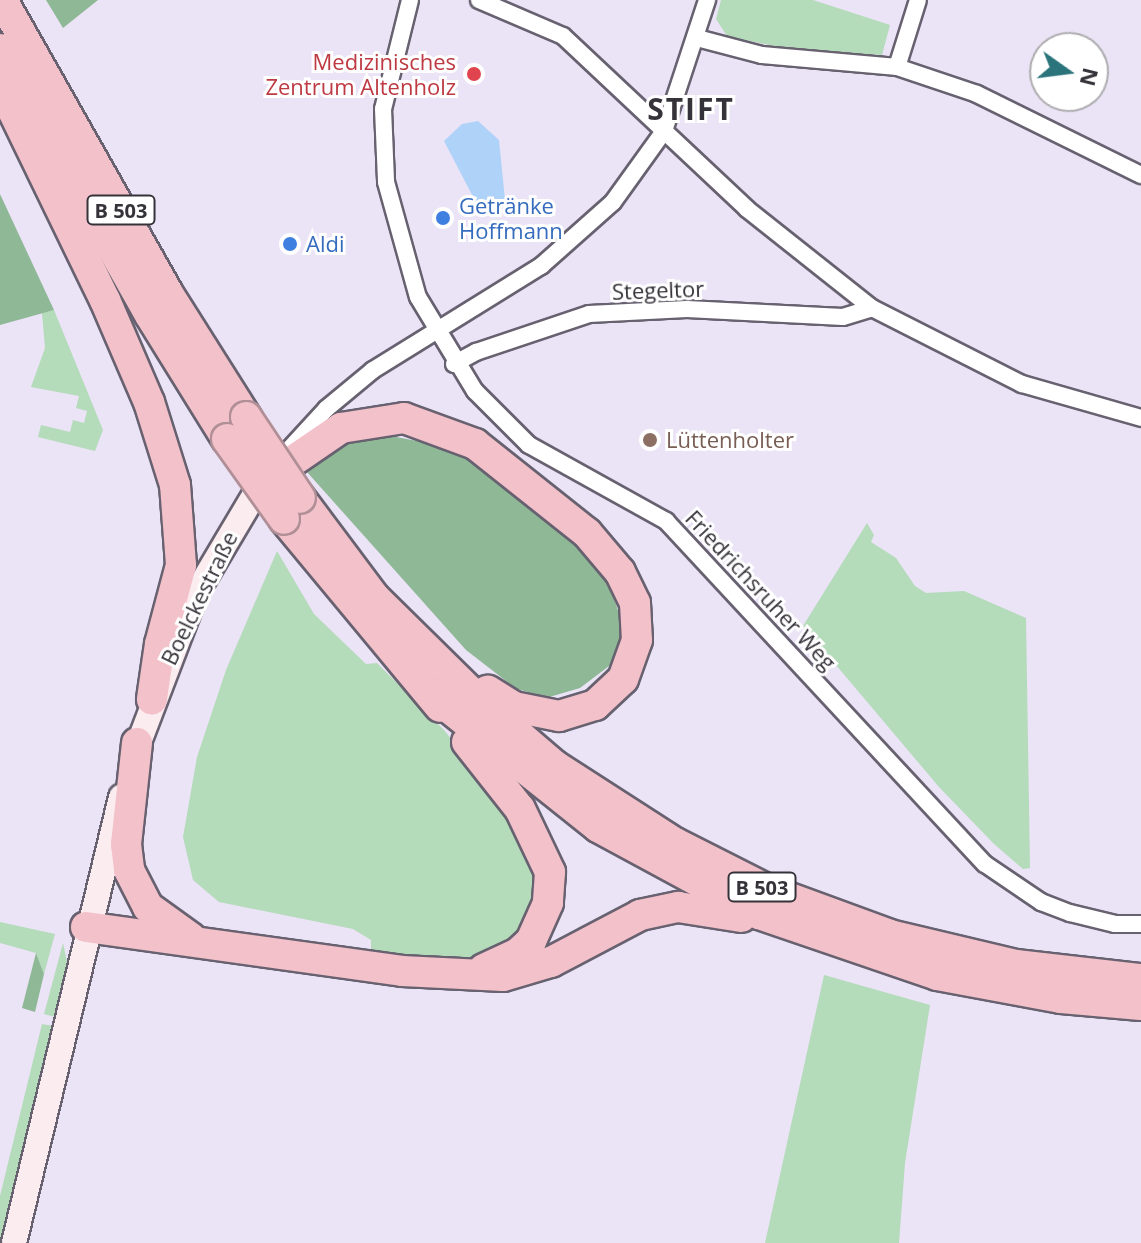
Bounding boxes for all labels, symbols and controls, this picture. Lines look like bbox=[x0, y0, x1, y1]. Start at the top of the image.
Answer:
north arrow bbox=[1029, 32, 1109, 112]
place label: Medizinisches Zentrum Altenholz bbox=[265, 48, 456, 100]
marker: Medizinisches Zentrum Altenholz bbox=[463, 63, 485, 85]
text: N bbox=[1074, 65, 1107, 90]
district label: STIFT bbox=[647, 91, 735, 127]
place label: Getränke Hoffmann bbox=[459, 192, 563, 244]
road number: B 503 bbox=[85, 194, 157, 226]
marker: Getränke Hoffmann bbox=[434, 209, 452, 227]
place label: Aldi bbox=[306, 231, 344, 257]
marker: Aldi bbox=[281, 235, 299, 253]
street label: Stegeltor bbox=[611, 275, 705, 305]
place label: Lüttenholter bbox=[666, 427, 794, 453]
marker: Lüttenholter bbox=[641, 431, 659, 449]
street label: Friedrichsruher Weg bbox=[680, 505, 842, 675]
street label: Boelckestraße bbox=[155, 527, 243, 669]
road number: B 503 bbox=[726, 871, 798, 903]

